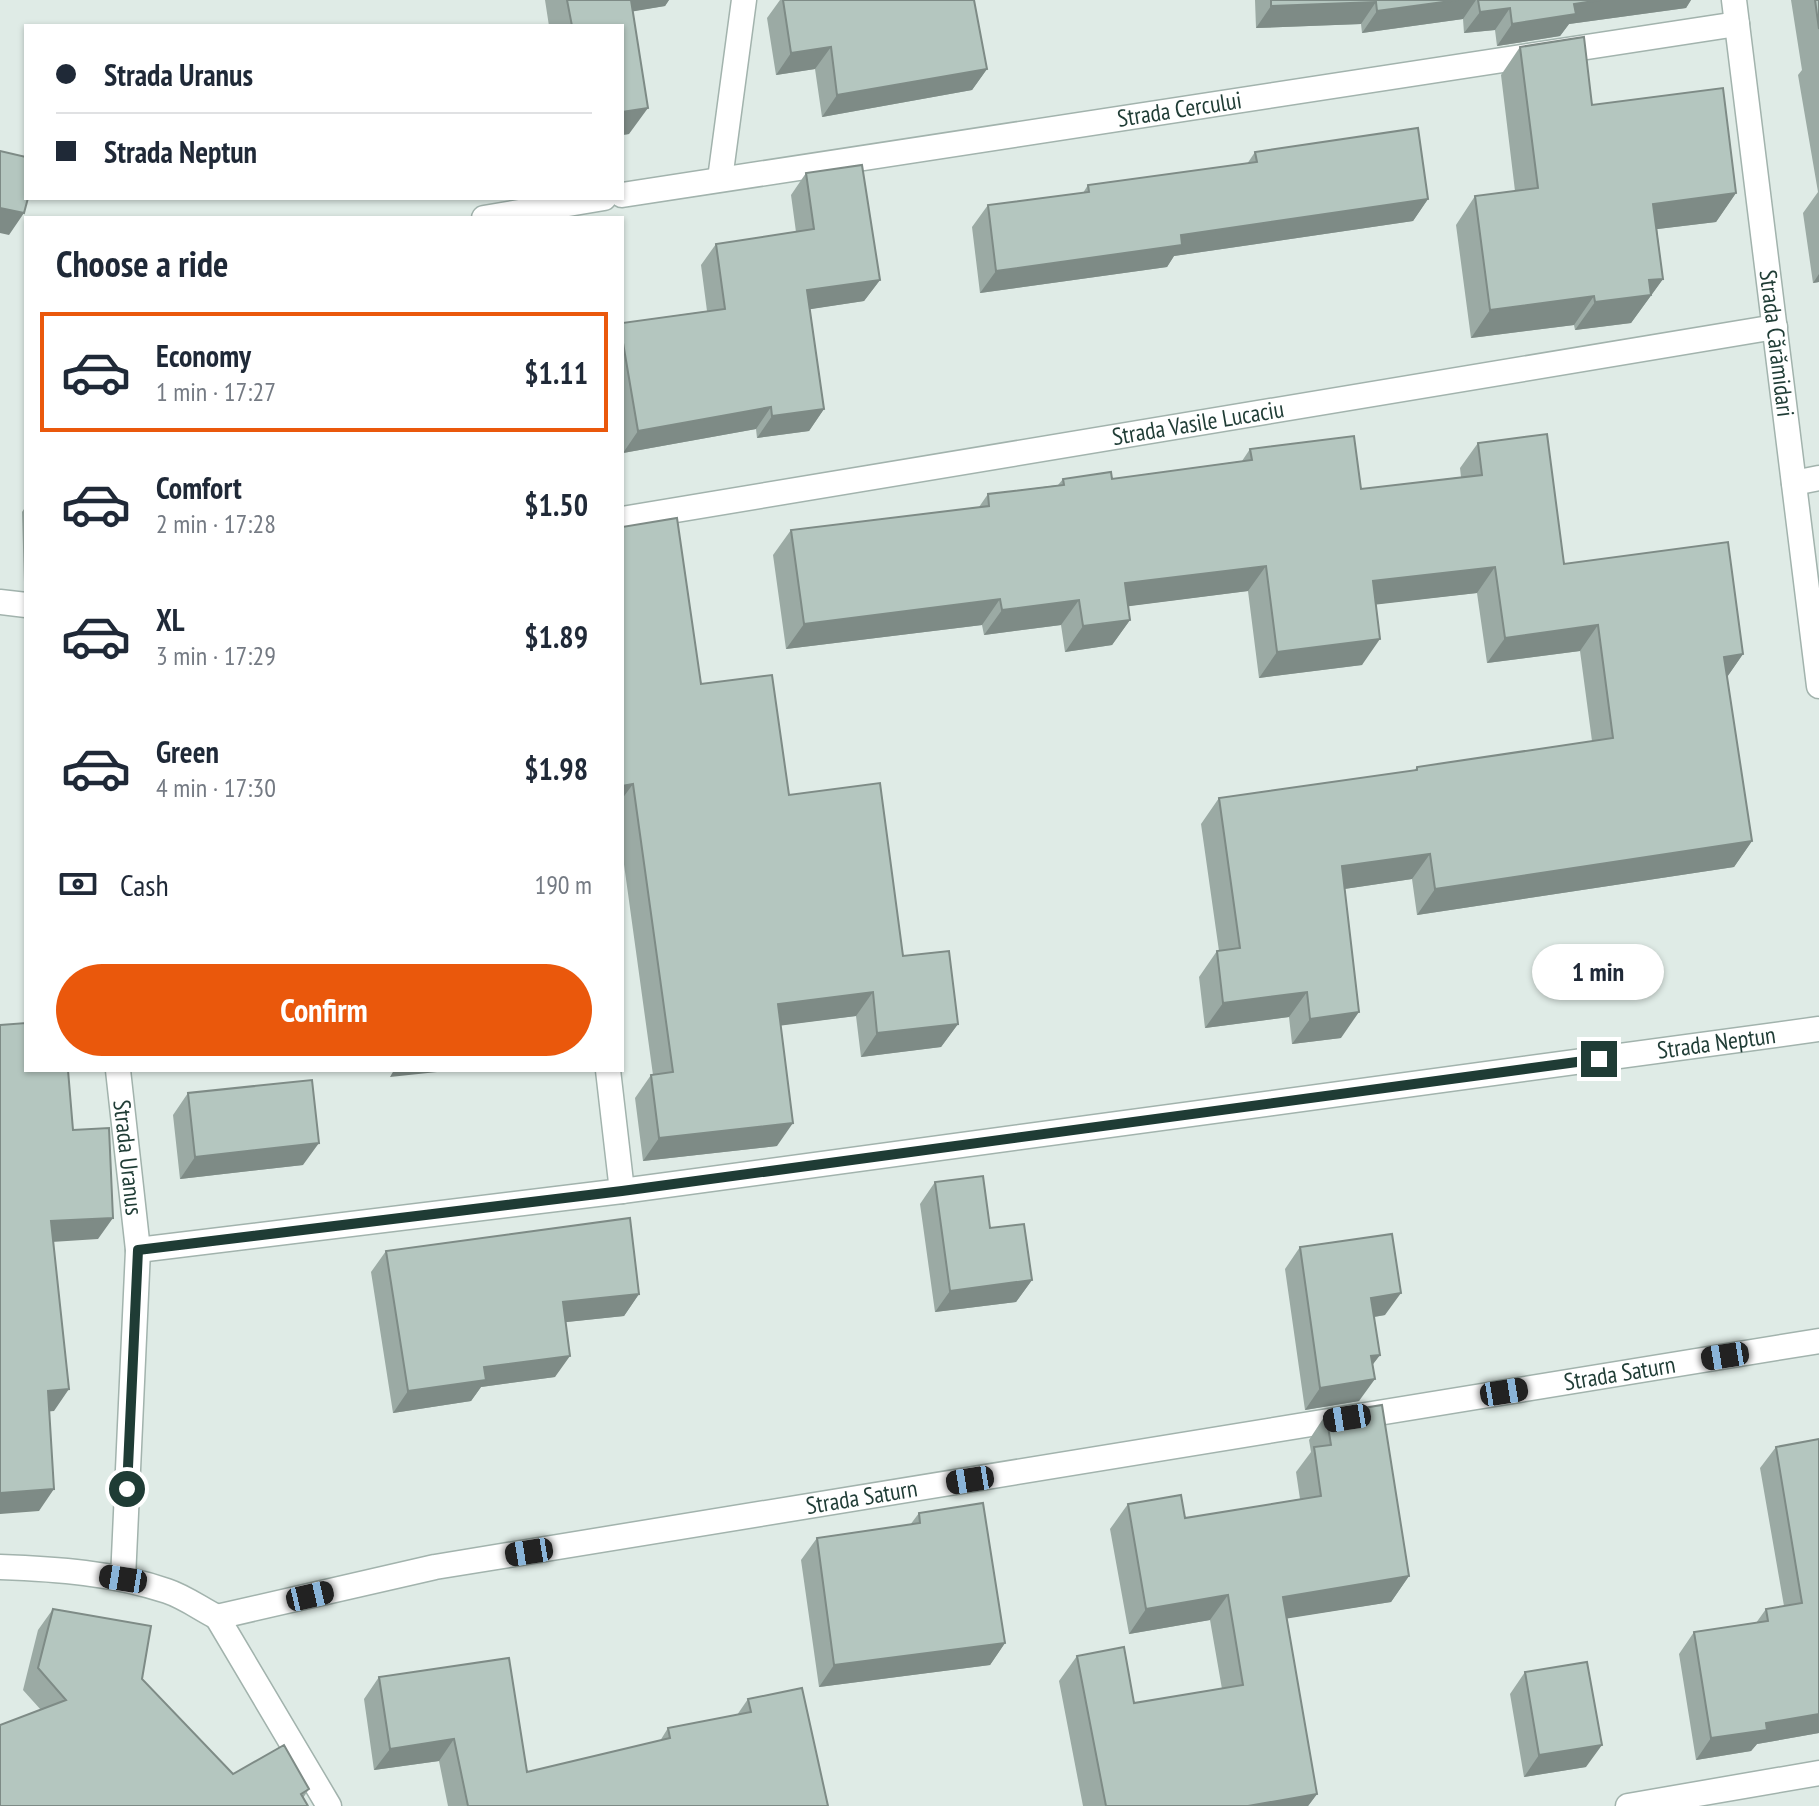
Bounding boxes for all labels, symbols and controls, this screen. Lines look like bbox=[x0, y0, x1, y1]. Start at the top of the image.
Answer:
text: Strada Uranus bbox=[104, 55, 253, 94]
street label: Strada Cercului bbox=[1115, 84, 1244, 134]
text: Strada Neptun bbox=[104, 132, 257, 171]
text: Choose a ride bbox=[56, 240, 228, 287]
street label: Strada Cărămidari bbox=[1753, 268, 1802, 418]
icon: car bbox=[60, 336, 132, 408]
text: Economy bbox=[156, 336, 251, 375]
text: $1.11 bbox=[524, 353, 588, 392]
text: 1 min · 17:27 bbox=[156, 375, 276, 408]
street label: Strada Vasile Lucaciu bbox=[1110, 393, 1286, 452]
icon: car bbox=[60, 468, 132, 540]
text: Comfort bbox=[156, 468, 242, 507]
text: $1.50 bbox=[524, 485, 588, 524]
text: 2 min · 17:28 bbox=[156, 507, 276, 540]
icon: car bbox=[60, 600, 132, 672]
text: XL bbox=[156, 600, 185, 639]
text: $1.89 bbox=[524, 617, 588, 656]
text: 3 min · 17:29 bbox=[156, 639, 276, 672]
icon: car bbox=[60, 732, 132, 804]
text: Green bbox=[156, 732, 219, 771]
text: $1.98 bbox=[524, 749, 588, 788]
text: 4 min · 17:30 bbox=[156, 771, 276, 804]
icon: cash bbox=[56, 862, 100, 906]
text: Cash bbox=[120, 865, 169, 904]
text: 190 m bbox=[534, 868, 592, 901]
callout: 1 min bbox=[1533, 943, 1665, 999]
text: 1 min bbox=[1572, 955, 1624, 988]
button: Confirm bbox=[56, 964, 592, 1056]
street label: Strada Neptun bbox=[1655, 1019, 1777, 1066]
route end bbox=[1581, 1041, 1617, 1077]
street label: Strada Uranus bbox=[106, 1098, 150, 1217]
car bbox=[1699, 1340, 1751, 1372]
street label: Strada Saturn bbox=[1562, 1349, 1677, 1397]
car bbox=[1478, 1376, 1530, 1408]
car bbox=[1321, 1402, 1373, 1434]
car bbox=[944, 1464, 996, 1496]
route start bbox=[109, 1471, 145, 1507]
street label: Strada Saturn bbox=[804, 1472, 919, 1521]
car bbox=[503, 1536, 555, 1568]
car bbox=[97, 1563, 149, 1595]
car bbox=[284, 1579, 336, 1613]

